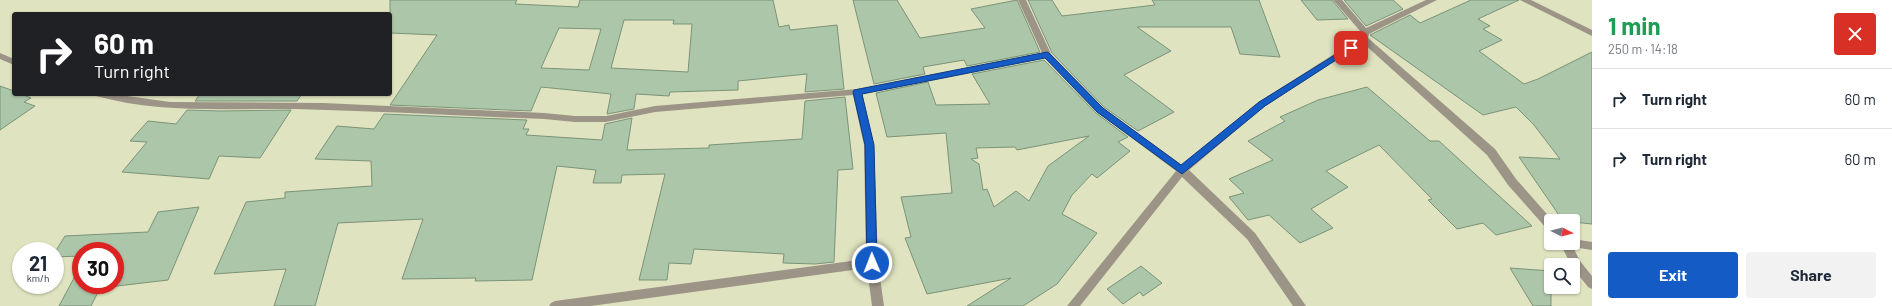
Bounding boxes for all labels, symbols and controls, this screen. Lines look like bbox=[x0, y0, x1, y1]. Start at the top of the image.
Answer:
text: 1 min bbox=[1608, 11, 1661, 40]
button: close bbox=[1834, 13, 1876, 55]
text: 60 m bbox=[94, 26, 154, 60]
icon: right bbox=[28, 28, 80, 80]
pin bbox=[1334, 31, 1368, 65]
icon: arrive bbox=[1340, 37, 1362, 59]
text: 250 m · 14:18 bbox=[1608, 41, 1678, 57]
text: Turn right bbox=[94, 60, 170, 82]
icon: right bbox=[1608, 88, 1630, 110]
text: Turn right bbox=[1642, 90, 1707, 108]
text: 60 m bbox=[1844, 90, 1876, 108]
icon: right bbox=[1608, 148, 1630, 170]
text: Turn right bbox=[1642, 150, 1707, 168]
text: 60 m bbox=[1844, 150, 1876, 168]
north arrow bbox=[1544, 214, 1580, 250]
map controls bbox=[1544, 214, 1580, 294]
speed limit sign: 30 bbox=[72, 242, 124, 294]
position arrow bbox=[851, 242, 893, 284]
text: 21 bbox=[29, 251, 47, 275]
button: Exit bbox=[1608, 252, 1738, 298]
button: Share bbox=[1746, 252, 1876, 298]
button: search bbox=[1544, 258, 1580, 294]
text: km/h bbox=[27, 272, 49, 284]

